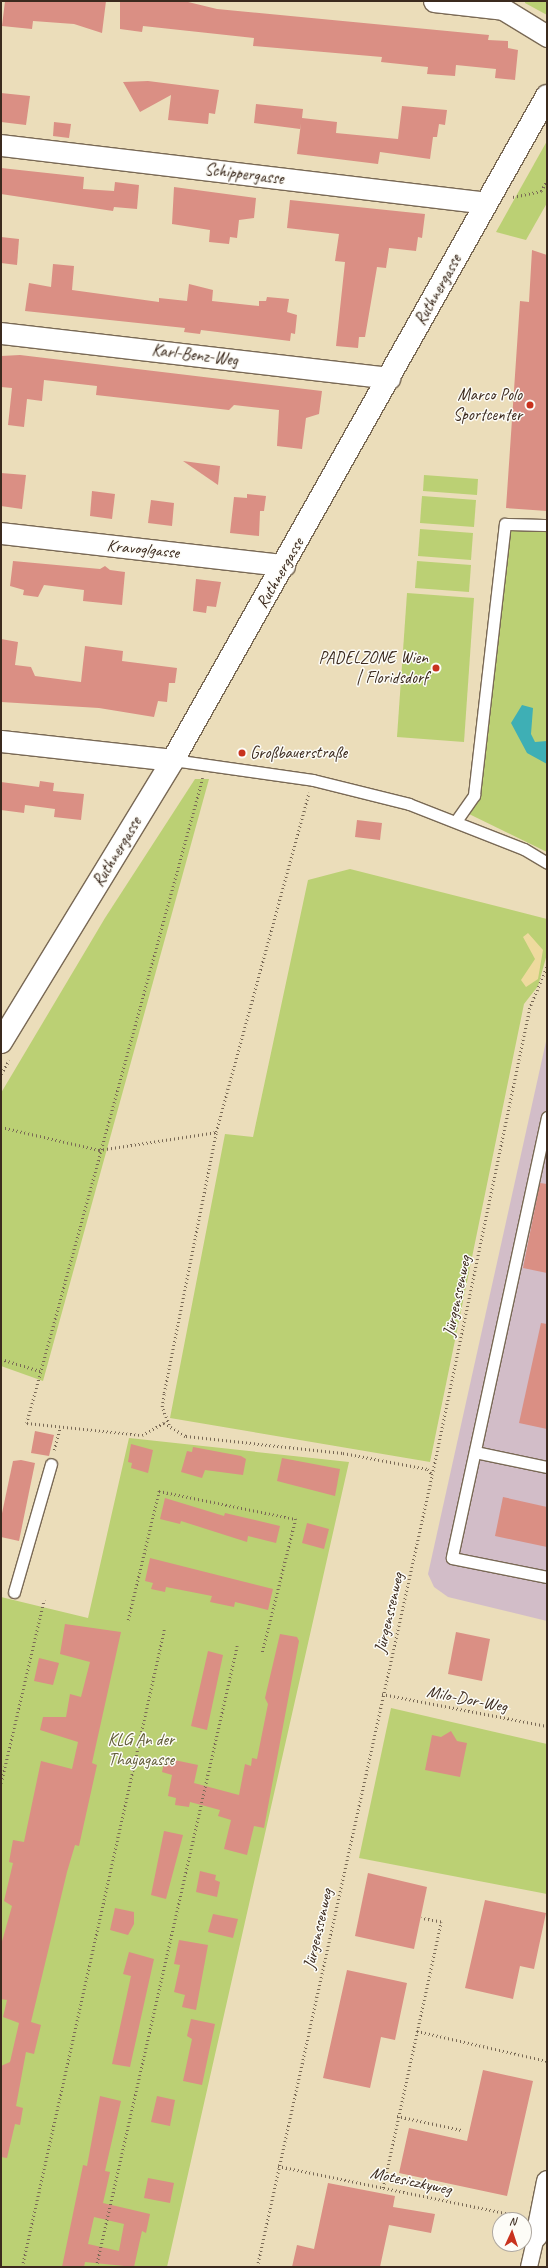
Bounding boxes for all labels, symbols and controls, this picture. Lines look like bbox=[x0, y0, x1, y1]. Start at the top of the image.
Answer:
street label: Schippergasse bbox=[203, 159, 285, 189]
street label: Ruthnergasse bbox=[410, 251, 466, 329]
street label: Karl-Benz-Weg bbox=[151, 340, 239, 370]
place label: Marco Polo Sportcenter bbox=[453, 385, 522, 425]
marker: Marco Polo Sportcenter bbox=[525, 400, 535, 410]
street label: Ruthnergasse bbox=[252, 534, 308, 612]
street label: Kravoglgasse bbox=[106, 535, 180, 563]
place label: PADELZONE Wien | Floridsdorf bbox=[318, 648, 428, 688]
marker: PADELZONE Wien | Floridsdorf bbox=[431, 663, 441, 673]
place label: Großbauerstraße bbox=[250, 743, 347, 763]
marker: Großbauerstraße bbox=[237, 748, 247, 758]
street label: Ruthnergasse bbox=[88, 813, 146, 891]
street label: Jürgenssenweg bbox=[439, 1254, 475, 1338]
street label: Jürgenssenweg bbox=[370, 1571, 408, 1655]
street label: Milo-Dor-Weg bbox=[425, 1681, 509, 1717]
park label: KLG An der Thayagasse bbox=[108, 1730, 174, 1770]
street label: Jürgenssenweg bbox=[299, 1887, 337, 1971]
street label: Motesiczkyweg bbox=[369, 2162, 453, 2200]
north arrow bbox=[492, 2212, 532, 2252]
text: N bbox=[509, 2214, 516, 2228]

